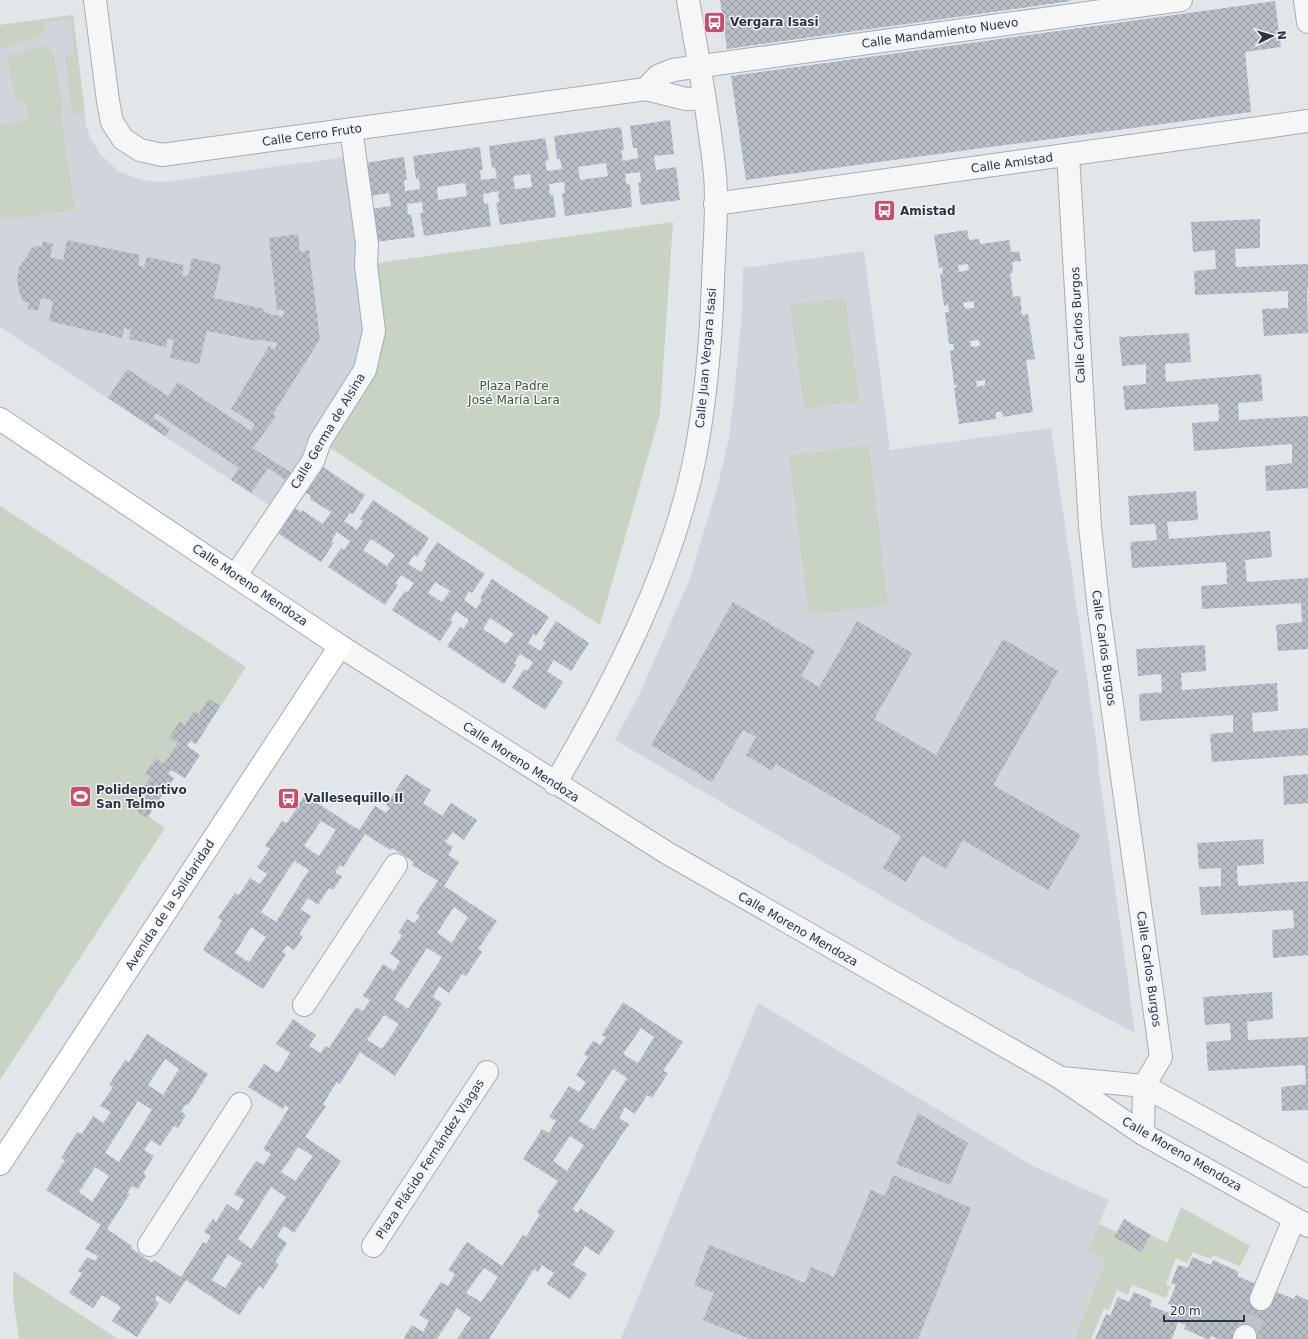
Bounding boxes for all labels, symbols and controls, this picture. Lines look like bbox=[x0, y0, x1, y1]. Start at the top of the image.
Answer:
bus stop icon: Vergara Isasi bbox=[701, 9, 727, 35]
place label: Vergara Isasi bbox=[730, 15, 819, 29]
street label: Calle Mandamiento Nuevo bbox=[861, 15, 1019, 51]
north arrow bbox=[1252, 16, 1292, 56]
text: N bbox=[1275, 30, 1288, 40]
street label: Calle Cerro Fruto bbox=[261, 121, 363, 149]
street label: Calle Amistad bbox=[970, 150, 1054, 176]
bus stop icon: Amistad bbox=[872, 198, 898, 224]
place label: Amistad bbox=[900, 204, 955, 218]
street label: Calle Carlos Burgos bbox=[1068, 266, 1088, 384]
street label: Calle Juan Vergara Isasi bbox=[693, 287, 719, 429]
street label: Calle Germa de Alsina bbox=[288, 370, 368, 492]
park label: Plaza Padre José María Lara bbox=[467, 379, 560, 407]
street label: Calle Moreno Mendoza bbox=[190, 541, 310, 629]
street label: Calle Carlos Burgos bbox=[1089, 589, 1119, 707]
street label: Calle Moreno Mendoza bbox=[460, 719, 582, 805]
place label: Polideportivo San Telmo bbox=[96, 783, 187, 811]
sports icon: Polideportivo San Telmo bbox=[67, 784, 93, 810]
bus stop icon: Vallesequillo II bbox=[276, 785, 302, 811]
place label: Vallesequillo II bbox=[304, 791, 403, 805]
street label: Avenida de la Solidaridad bbox=[123, 837, 217, 973]
street label: Calle Moreno Mendoza bbox=[736, 889, 860, 969]
street label: Calle Carlos Burgos bbox=[1134, 910, 1164, 1028]
street label: Plaza Plácido Fernández Viagas bbox=[373, 1076, 487, 1242]
street label: Calle Moreno Mendoza bbox=[1120, 1114, 1244, 1194]
scale bar bbox=[1164, 1297, 1244, 1323]
text: 20 m bbox=[1170, 1304, 1201, 1318]

